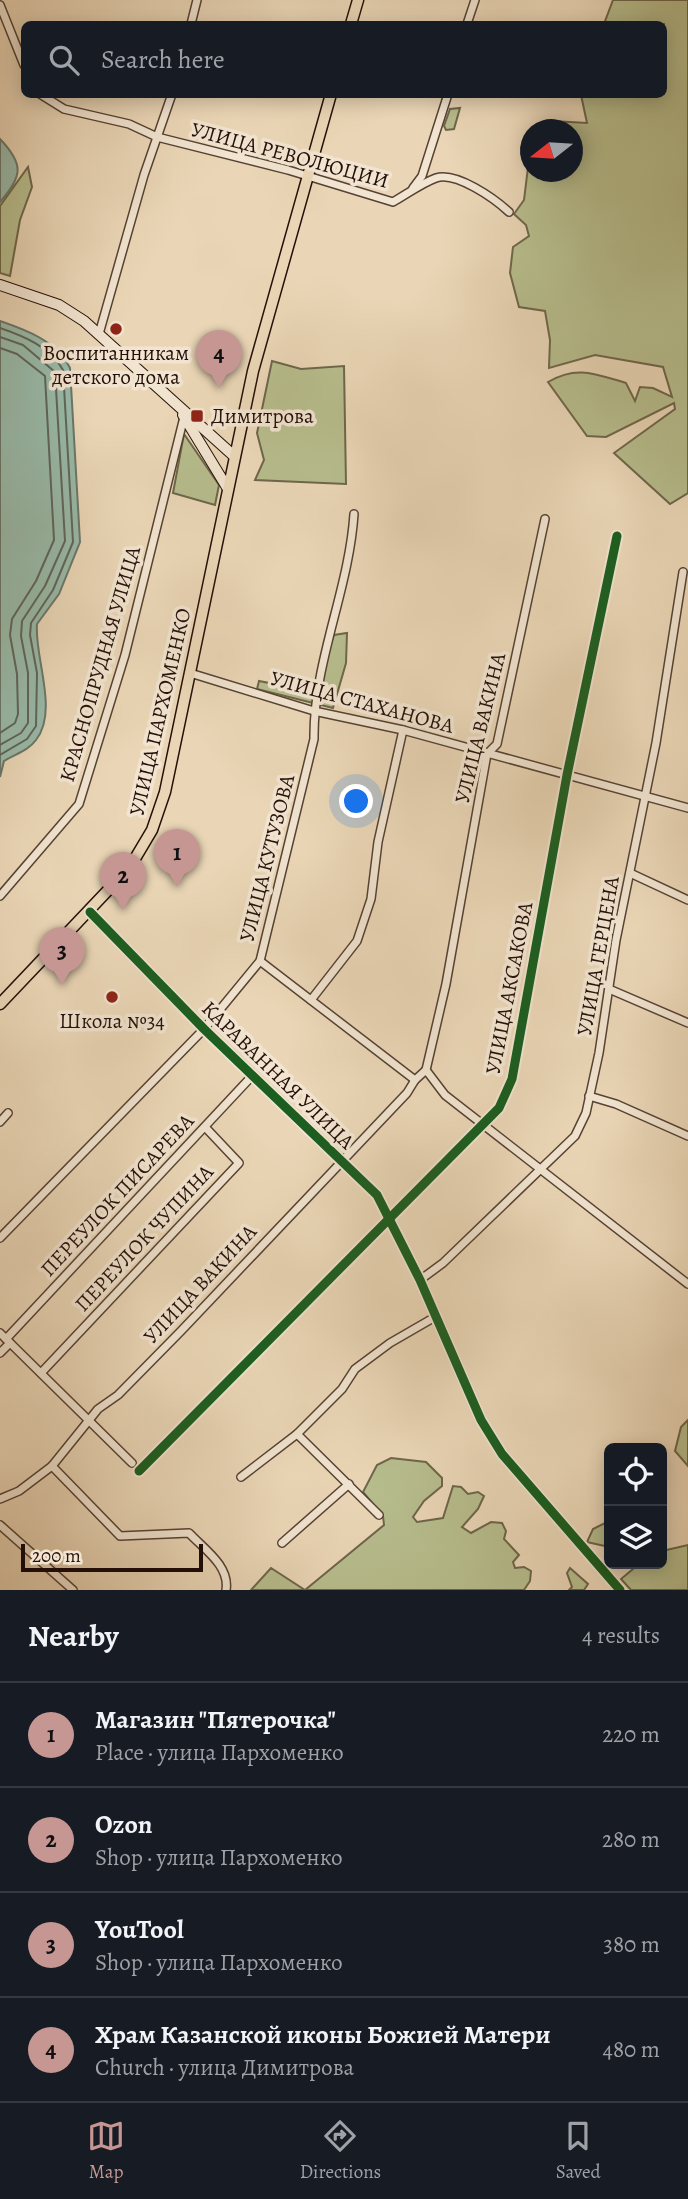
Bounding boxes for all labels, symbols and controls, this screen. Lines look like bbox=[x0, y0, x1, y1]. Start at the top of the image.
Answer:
search box bbox=[21, 21, 667, 98]
icon: search bbox=[45, 41, 83, 79]
text: Search here bbox=[101, 42, 225, 77]
street label: УЛИЦА РЕВОЛЮЦИИ bbox=[188, 115, 392, 195]
north arrow bbox=[520, 119, 583, 182]
marker: Воспитанникам детского дома bbox=[108, 321, 124, 337]
pin: 4 bbox=[196, 330, 242, 388]
place label: Воспитанникам детского дома bbox=[43, 339, 189, 391]
place label: Димитрова bbox=[211, 402, 314, 430]
marker: Димитрова bbox=[189, 408, 205, 424]
street label: КРАСНОПРУДНАЯ УЛИЦА bbox=[53, 542, 147, 785]
street label: УЛИЦА ПАРХОМЕНКО bbox=[122, 605, 198, 819]
street label: УЛИЦА ВАКИНА bbox=[448, 649, 512, 806]
street label: УЛИЦА СТАХАНОВА bbox=[267, 664, 458, 740]
street label: УЛИЦА КУТУЗОВА bbox=[233, 771, 302, 945]
your location bbox=[339, 784, 373, 818]
pin: 1 bbox=[154, 829, 200, 887]
pin: 2 bbox=[100, 852, 146, 910]
street label: УЛИЦА ГЕРЦЕНА bbox=[570, 873, 626, 1038]
street label: УЛИЦА АКСАКОВА bbox=[479, 899, 540, 1077]
pin: 3 bbox=[39, 927, 85, 985]
marker: Школа №34 bbox=[104, 989, 120, 1005]
street label: КАРАВАННАЯ УЛИЦА bbox=[196, 995, 361, 1156]
place label: Школа №34 bbox=[59, 1007, 165, 1035]
street label: ПЕРЕУЛОК ПИСАРЕВА bbox=[34, 1107, 200, 1283]
street label: ПЕРЕУЛОК ЧУПИНА bbox=[68, 1158, 220, 1318]
street label: УЛИЦА ВАКИНА bbox=[137, 1218, 263, 1350]
map controls bbox=[604, 1443, 667, 1569]
button: locate bbox=[604, 1443, 667, 1506]
button: layers bbox=[604, 1506, 667, 1569]
scale bar bbox=[21, 1541, 203, 1573]
text: 200 m bbox=[32, 1543, 81, 1569]
text: Nearby bbox=[28, 1616, 119, 1656]
text: 4 results bbox=[582, 1620, 660, 1651]
text: Магазин "Пятерочка" bbox=[95, 1702, 336, 1737]
text: 1 bbox=[47, 1719, 55, 1750]
text: 220 m bbox=[602, 1719, 660, 1750]
text: Place · улица Пархоменко bbox=[95, 1737, 344, 1768]
text: Ozon bbox=[95, 1807, 153, 1842]
text: 2 bbox=[45, 1824, 57, 1855]
text: 280 m bbox=[602, 1824, 660, 1855]
text: Shop · улица Пархоменко bbox=[95, 1842, 343, 1873]
text: YouTool bbox=[95, 1912, 184, 1947]
text: 3 bbox=[46, 1929, 56, 1960]
text: 380 m bbox=[603, 1929, 660, 1960]
text: Shop · улица Пархоменко bbox=[95, 1947, 343, 1978]
text: Храм Казанской иконы Божией Матери bbox=[95, 2017, 551, 2052]
text: 4 bbox=[46, 2034, 56, 2065]
text: 480 m bbox=[602, 2034, 660, 2065]
text: Church · улица Димитрова bbox=[95, 2052, 354, 2083]
tab: Map bbox=[87, 2117, 125, 2185]
tab: Directions bbox=[300, 2117, 381, 2185]
tab: Saved bbox=[556, 2117, 601, 2185]

